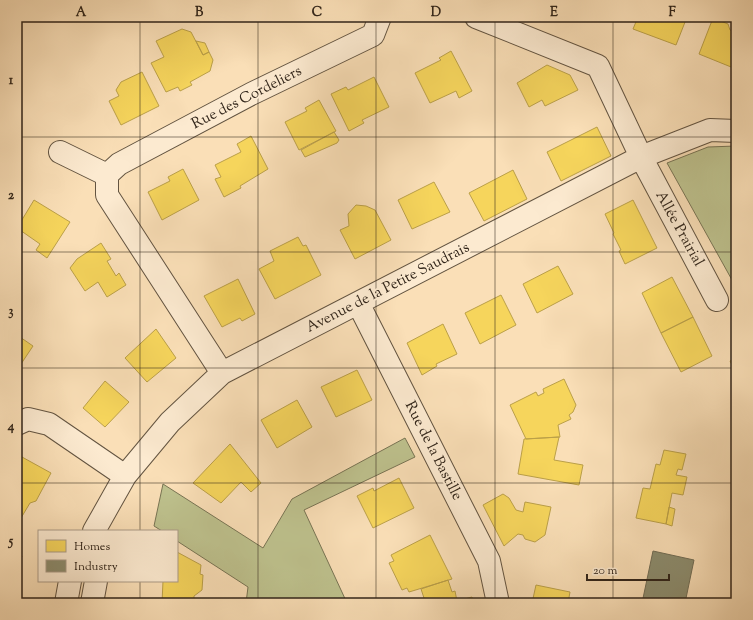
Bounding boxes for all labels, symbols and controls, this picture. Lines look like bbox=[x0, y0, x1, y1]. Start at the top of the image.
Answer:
text: A bbox=[76, 4, 87, 22]
text: B bbox=[195, 4, 204, 22]
text: C bbox=[312, 4, 322, 22]
text: D bbox=[431, 4, 441, 22]
text: E bbox=[550, 4, 558, 22]
text: F bbox=[668, 4, 676, 22]
street label: Rue des Cordeliers bbox=[188, 61, 306, 135]
text: 1 bbox=[9, 72, 14, 90]
text: 2 bbox=[8, 187, 15, 205]
street label: Allée Prairial bbox=[650, 187, 708, 271]
street label: Avenue de la Petite Saudrais bbox=[303, 238, 473, 338]
text: 3 bbox=[8, 303, 14, 321]
street label: Rue de la Bastille bbox=[399, 398, 467, 504]
text: 4 bbox=[7, 418, 15, 436]
legend bbox=[38, 530, 178, 582]
text: 5 bbox=[8, 533, 14, 551]
text: Homes bbox=[74, 538, 110, 556]
scale bar bbox=[587, 556, 669, 582]
text: Industry bbox=[74, 558, 118, 576]
text: 20 m bbox=[593, 562, 618, 580]

